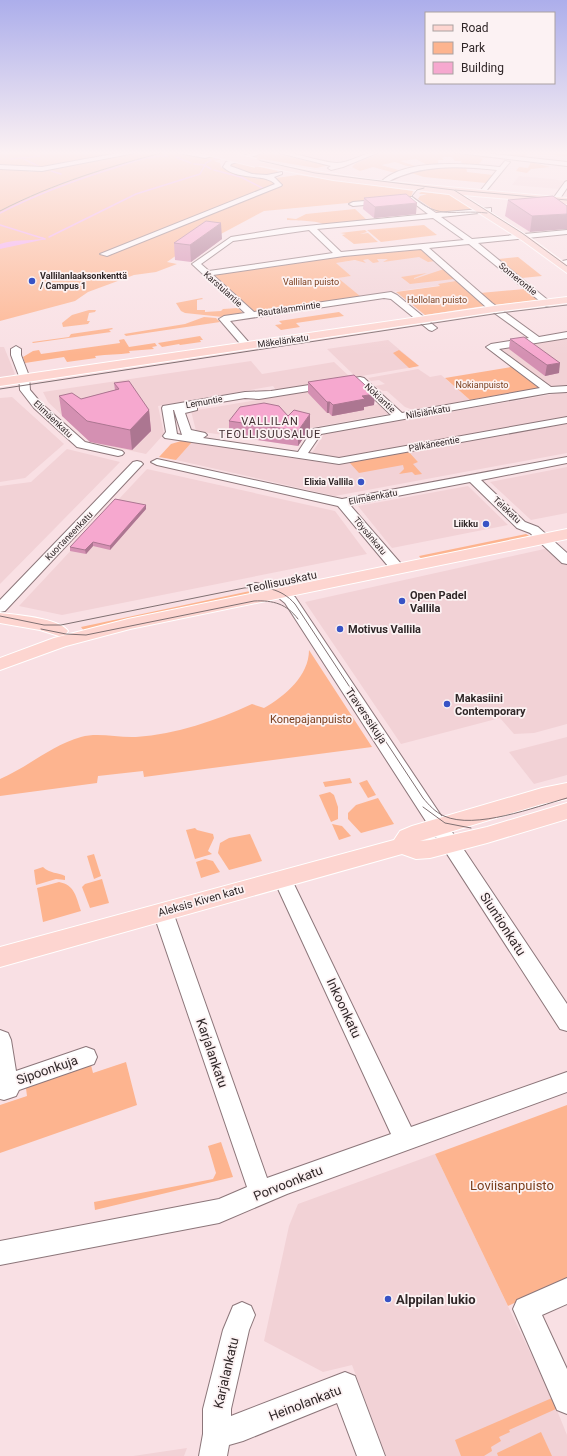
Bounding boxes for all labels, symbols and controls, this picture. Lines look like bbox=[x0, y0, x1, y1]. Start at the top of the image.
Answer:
legend bbox=[425, 12, 555, 84]
text: Road bbox=[461, 21, 489, 35]
text: Park bbox=[461, 41, 486, 55]
text: Building bbox=[461, 61, 504, 75]
street label: Somerontie bbox=[497, 261, 539, 298]
street label: Karstulantie bbox=[202, 269, 244, 309]
place label: Vallilanlaaksonkenttä / Campus 1 bbox=[39, 271, 127, 291]
marker: Vallilanlaaksonkenttä / Campus 1 bbox=[27, 276, 37, 286]
park label: Vallilan puisto bbox=[283, 277, 339, 287]
park label: Hollolan puisto bbox=[407, 295, 467, 305]
street label: Rautalammintie bbox=[257, 300, 321, 318]
street label: Mäkelänkatu bbox=[257, 332, 309, 350]
park label: Nokianpuisto bbox=[455, 380, 509, 390]
street label: Nokiantie bbox=[363, 381, 397, 415]
street label: Lemuntie bbox=[185, 394, 223, 410]
street label: Elimäenkatu bbox=[32, 399, 74, 440]
street label: Nilsiänkatu bbox=[405, 403, 451, 421]
district label: VALLILAN TEOLLISUUSALUE bbox=[219, 415, 321, 441]
street label: Pälkäneentie bbox=[408, 435, 460, 453]
place label: Elixia Vallila bbox=[304, 477, 353, 487]
marker: Elixia Vallila bbox=[356, 477, 366, 487]
street label: Elimäenkatu bbox=[348, 487, 398, 507]
street label: Telekatu bbox=[491, 495, 523, 525]
street label: Kuortaneenkatu bbox=[43, 510, 95, 562]
street label: Töysänkatu bbox=[351, 515, 389, 557]
place label: Liikku bbox=[454, 519, 478, 529]
marker: Liikku bbox=[481, 519, 491, 529]
street label: Teollisuuskatu bbox=[246, 568, 318, 596]
place label: Open Padel Vallila bbox=[410, 589, 467, 615]
marker: Open Padel Vallila bbox=[397, 596, 407, 606]
place label: Motivus Vallila bbox=[348, 623, 421, 636]
marker: Motivus Vallila bbox=[335, 624, 345, 634]
street label: Traverssikuja bbox=[343, 686, 389, 746]
place label: Makasiini Contemporary bbox=[455, 692, 526, 718]
marker: Makasiini Contemporary bbox=[442, 699, 452, 709]
park label: Konepajanpuisto bbox=[270, 713, 352, 726]
street label: Aleksis Kiven katu bbox=[157, 883, 245, 919]
street label: Siuntionkatu bbox=[477, 890, 529, 958]
street label: Inkoonkatu bbox=[324, 976, 364, 1040]
street label: Karjalankatu bbox=[193, 1016, 231, 1090]
street label: Sipoonkuja bbox=[14, 1052, 80, 1088]
street label: Porvoonkatu bbox=[251, 1162, 325, 1204]
park label: Loviisanpuisto bbox=[470, 1178, 554, 1193]
place label: Alppilan lukio bbox=[396, 1292, 476, 1307]
marker: Alppilan lukio bbox=[383, 1294, 393, 1304]
street label: Karjalankatu bbox=[211, 1336, 241, 1410]
street label: Heinolankatu bbox=[267, 1382, 343, 1424]

